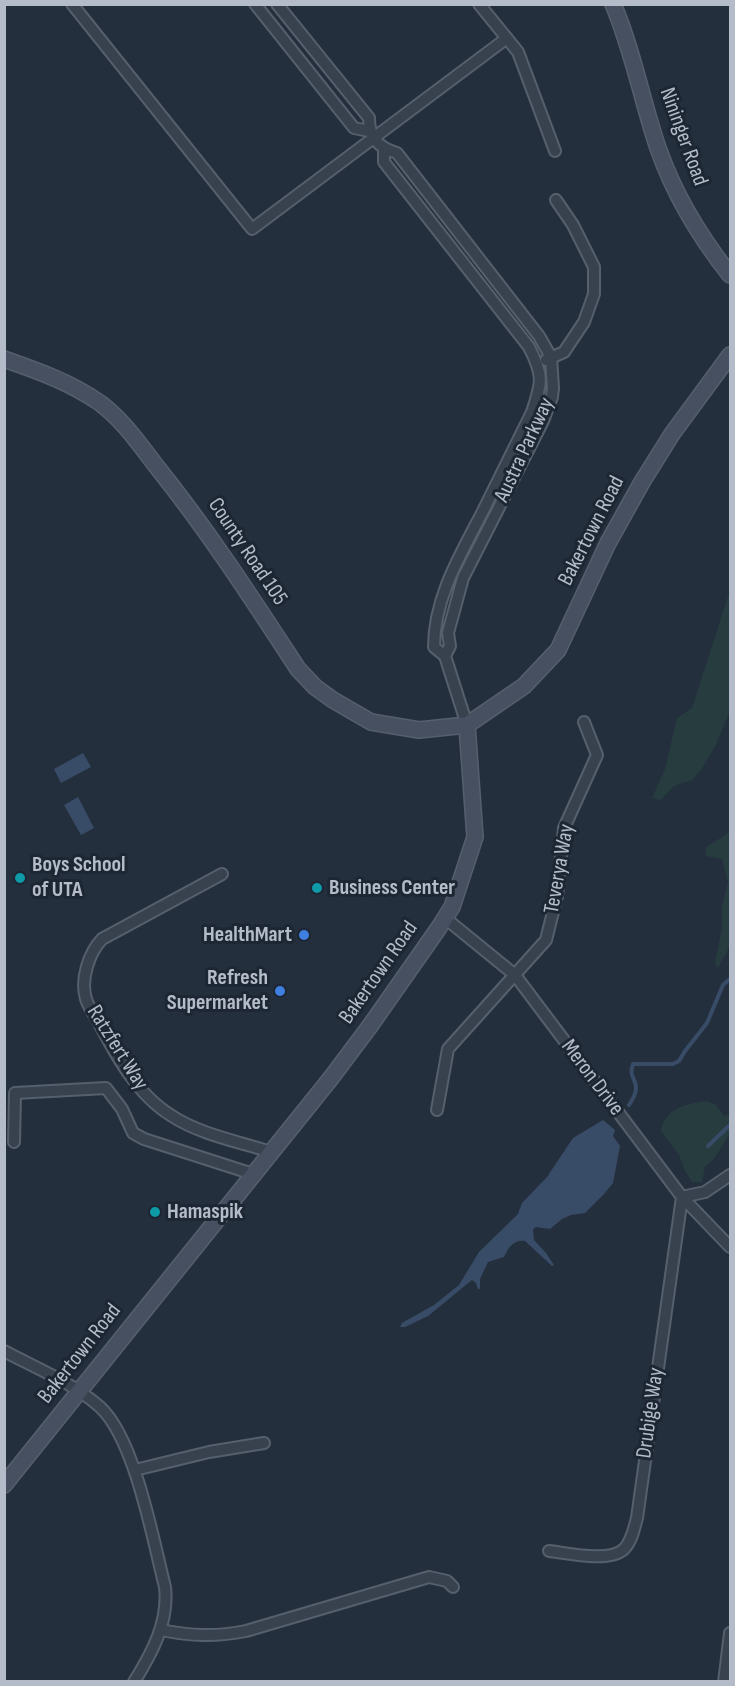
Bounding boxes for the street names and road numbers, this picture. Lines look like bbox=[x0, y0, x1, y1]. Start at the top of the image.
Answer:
street label: Nininger Road bbox=[653, 84, 713, 190]
street label: Austra Parkway bbox=[489, 394, 561, 506]
street label: Bakertown Road bbox=[553, 472, 631, 590]
street label: County Road 105 bbox=[201, 493, 293, 611]
street label: Teverya Way bbox=[539, 822, 581, 916]
street label: Bakertown Road bbox=[334, 917, 424, 1029]
street label: Ratzfert Way bbox=[81, 1001, 153, 1095]
street label: Meron Drive bbox=[555, 1035, 629, 1121]
street label: Bakertown Road bbox=[33, 1299, 127, 1409]
street label: Drubige Way bbox=[632, 1366, 670, 1460]

